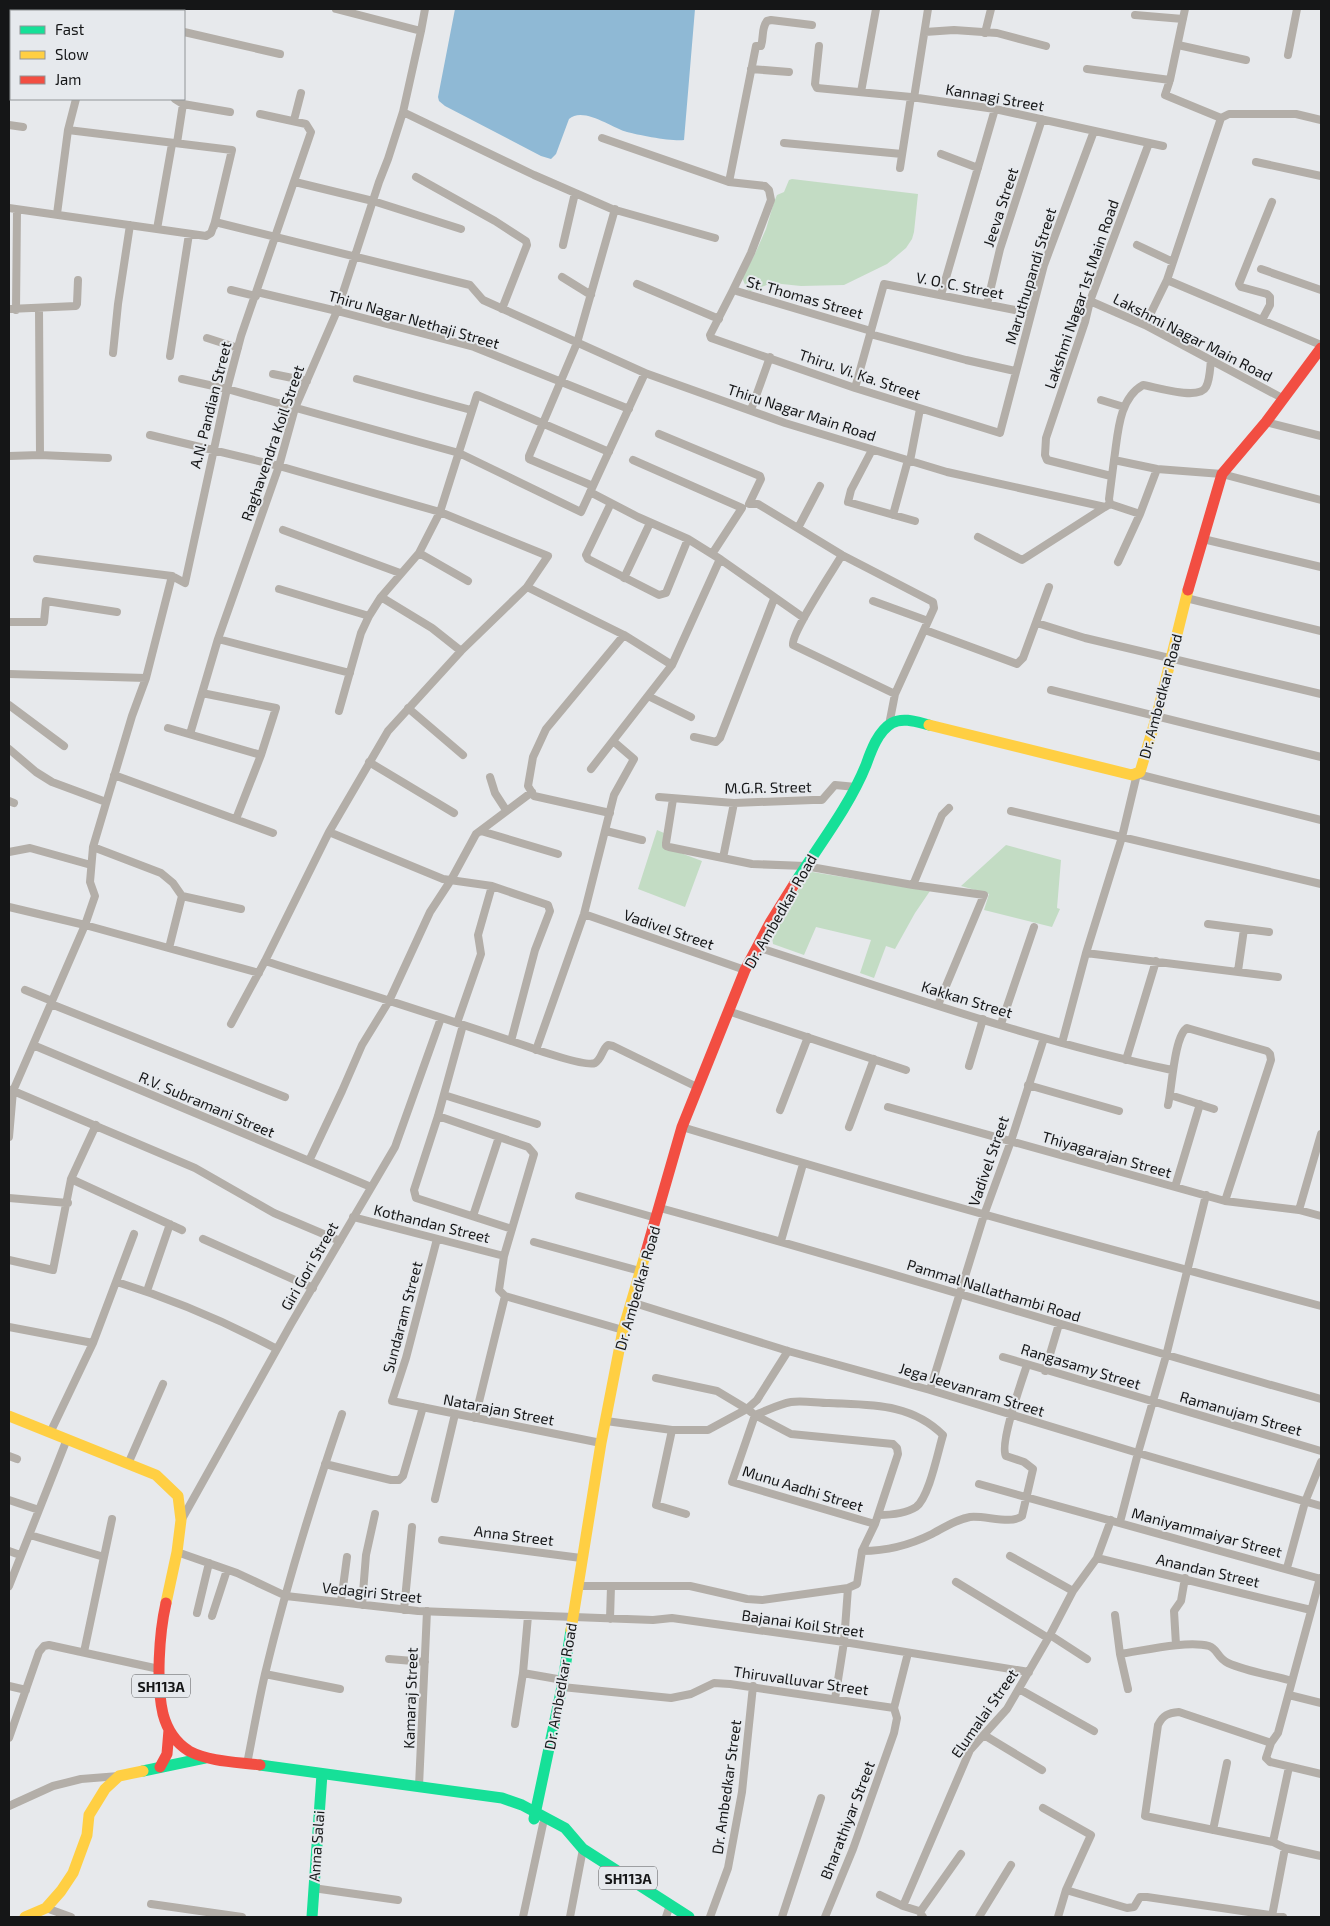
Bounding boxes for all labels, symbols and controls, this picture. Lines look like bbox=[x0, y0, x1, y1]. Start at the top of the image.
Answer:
legend bbox=[10, 10, 185, 100]
text: Fast bbox=[55, 20, 85, 38]
text: Slow bbox=[55, 45, 89, 63]
text: Jam bbox=[55, 70, 81, 88]
street label: Kannagi Street bbox=[944, 79, 1046, 115]
street label: Jeeva Street bbox=[979, 165, 1021, 249]
street label: Lakshmi Nagar 1st Main Road bbox=[1040, 197, 1122, 391]
street label: Maruthupandi Street bbox=[1001, 205, 1059, 346]
street label: V. O. C. Street bbox=[915, 268, 1006, 302]
street label: St. Thomas Street bbox=[745, 272, 866, 322]
street label: Thiru Nagar Nethaji Street bbox=[326, 286, 502, 353]
street label: Lakshmi Nagar Main Road bbox=[1110, 289, 1276, 385]
street label: A.N. Pandian Street bbox=[186, 339, 235, 470]
street label: Thiru. Vi. Ka. Street bbox=[797, 345, 923, 403]
street label: Raghavendra Koil Street bbox=[237, 362, 307, 523]
street label: Thiru Nagar Main Road bbox=[725, 379, 879, 445]
street label: Dr. Ambedkar Road bbox=[1135, 632, 1185, 760]
street label: M.G.R. Street bbox=[724, 777, 812, 797]
street label: Dr. Ambedkar Road bbox=[740, 851, 820, 971]
street label: Vadivel Street bbox=[621, 905, 717, 953]
street label: Kakkan Street bbox=[919, 977, 1015, 1021]
street label: R.V. Subramani Street bbox=[136, 1067, 278, 1141]
street label: Vadivel Street bbox=[964, 1113, 1012, 1209]
street label: Thiyagarajan Street bbox=[1040, 1127, 1174, 1182]
street label: Kothandan Street bbox=[372, 1200, 492, 1246]
street label: Giri Gori Street bbox=[276, 1218, 342, 1313]
street label: Dr. Ambedkar Road bbox=[611, 1224, 663, 1352]
street label: Pammal Nallathambi Road bbox=[905, 1255, 1083, 1325]
street label: Sundaram Street bbox=[378, 1259, 426, 1375]
street label: Rangasamy Street bbox=[1019, 1339, 1143, 1393]
street label: Jega Jeevanram Street bbox=[897, 1358, 1047, 1420]
street label: Ramanujam Street bbox=[1178, 1387, 1304, 1440]
street label: Natarajan Street bbox=[442, 1389, 556, 1430]
street label: Munu Aadhi Street bbox=[740, 1461, 866, 1515]
street label: Maniyammaiyar Street bbox=[1130, 1503, 1284, 1561]
street label: Anna Street bbox=[473, 1521, 555, 1549]
street label: Anandan Street bbox=[1155, 1549, 1262, 1591]
street label: Vedagiri Street bbox=[321, 1578, 423, 1606]
street label: Bajanai Koil Street bbox=[740, 1605, 866, 1642]
street label: Dr. Ambedkar Road bbox=[540, 1621, 580, 1751]
street label: Kamaraj Street bbox=[399, 1647, 422, 1749]
street label: Thiruvalluvar Street bbox=[732, 1662, 870, 1698]
street label: Elumalai Street bbox=[947, 1665, 1021, 1761]
road number: SH113A bbox=[132, 1674, 190, 1698]
street label: Dr. Ambedkar Street bbox=[708, 1718, 744, 1856]
street label: Bharathiyar Street bbox=[816, 1758, 878, 1882]
street label: Anna Salai bbox=[305, 1810, 327, 1882]
road number: SH113A bbox=[599, 1866, 657, 1890]

